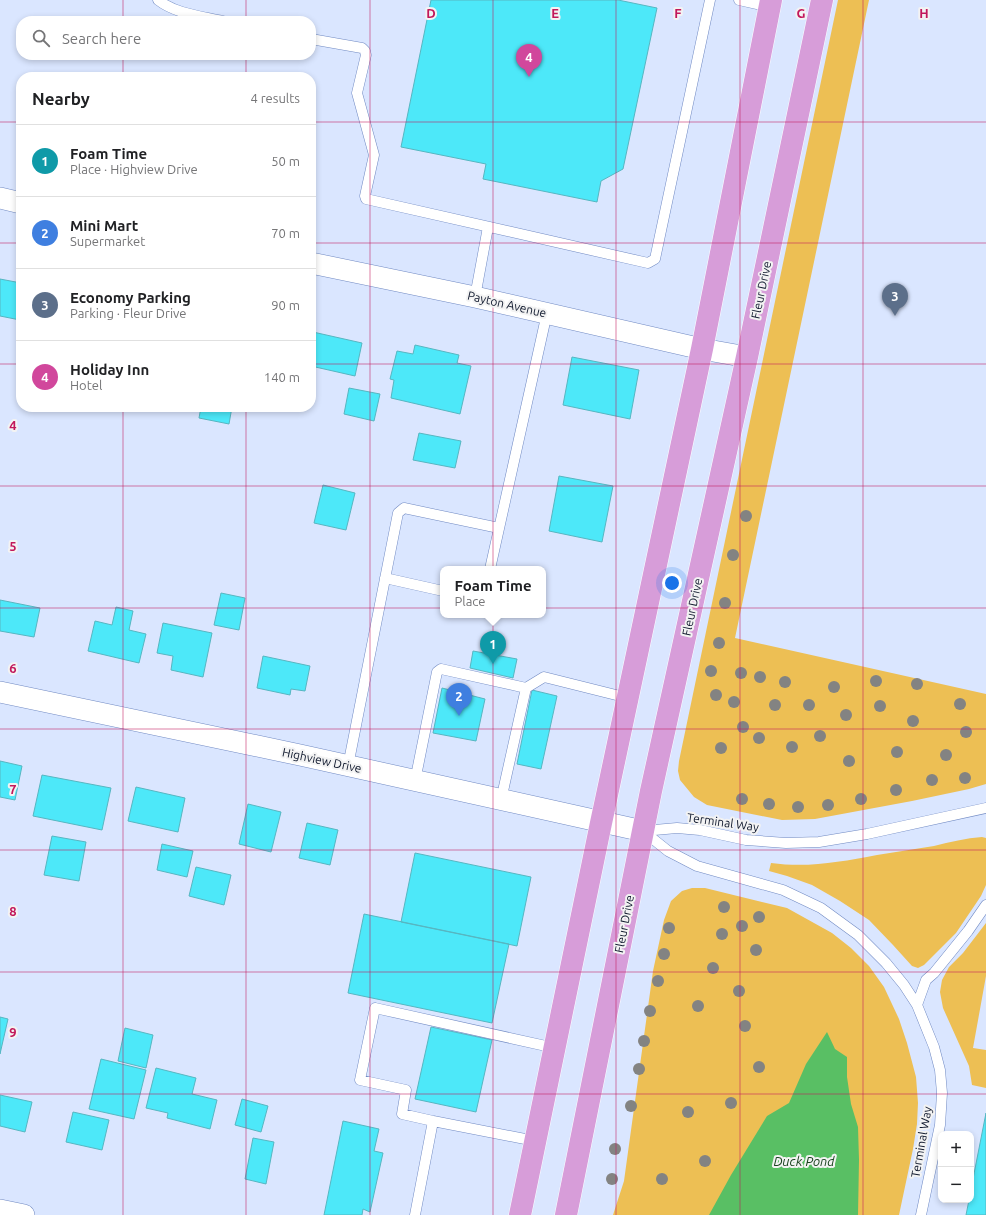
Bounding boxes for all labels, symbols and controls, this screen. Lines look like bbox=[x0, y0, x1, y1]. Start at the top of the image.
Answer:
text: D bbox=[426, 6, 436, 20]
text: E bbox=[551, 6, 559, 20]
text: F bbox=[674, 6, 682, 20]
text: G bbox=[797, 6, 806, 20]
text: H bbox=[919, 6, 929, 20]
search box bbox=[16, 16, 316, 60]
icon: search bbox=[30, 27, 52, 49]
text: Search here bbox=[62, 30, 141, 47]
pin: 4 bbox=[516, 44, 542, 77]
text: Nearby bbox=[32, 89, 90, 108]
text: 4 results bbox=[250, 91, 300, 105]
text: Foam Time bbox=[70, 145, 147, 162]
text: 1 bbox=[41, 154, 49, 168]
text: 50 m bbox=[271, 154, 300, 168]
text: Place · Highview Drive bbox=[70, 162, 198, 176]
text: Mini Mart bbox=[70, 217, 138, 234]
text: 2 bbox=[41, 226, 49, 240]
text: 70 m bbox=[271, 226, 300, 240]
text: Supermarket bbox=[70, 234, 145, 248]
street label: Fleur Drive bbox=[749, 260, 773, 320]
pin: 3 bbox=[882, 283, 908, 316]
text: Economy Parking bbox=[70, 289, 191, 306]
street label: Payton Avenue bbox=[466, 289, 548, 319]
text: 3 bbox=[41, 298, 49, 312]
text: 90 m bbox=[271, 298, 300, 312]
text: Parking · Fleur Drive bbox=[70, 306, 187, 320]
text: Holiday Inn bbox=[70, 361, 149, 378]
text: 4 bbox=[41, 370, 49, 384]
text: 140 m bbox=[264, 370, 300, 384]
text: Hotel bbox=[70, 378, 102, 392]
text: 4 bbox=[9, 418, 17, 432]
text: 5 bbox=[9, 539, 17, 553]
popup bbox=[440, 566, 546, 618]
your location bbox=[662, 573, 682, 593]
text: Foam Time bbox=[454, 577, 532, 594]
street label: Fleur Drive bbox=[680, 577, 704, 637]
text: Place bbox=[454, 594, 486, 608]
pin: 1 bbox=[480, 631, 506, 664]
text: 6 bbox=[9, 661, 17, 675]
pin: 2 bbox=[446, 683, 472, 716]
street label: Highview Drive bbox=[281, 745, 363, 775]
text: 7 bbox=[9, 782, 17, 796]
street label: Terminal Way bbox=[686, 811, 760, 833]
street label: Fleur Drive bbox=[612, 894, 636, 954]
text: 8 bbox=[9, 904, 17, 918]
text: 9 bbox=[9, 1025, 17, 1039]
street label: Terminal Way bbox=[908, 1105, 934, 1179]
map controls bbox=[938, 1131, 974, 1203]
button: + bbox=[938, 1131, 974, 1167]
water label: Duck Pond bbox=[773, 1154, 835, 1168]
button: − bbox=[938, 1167, 974, 1203]

